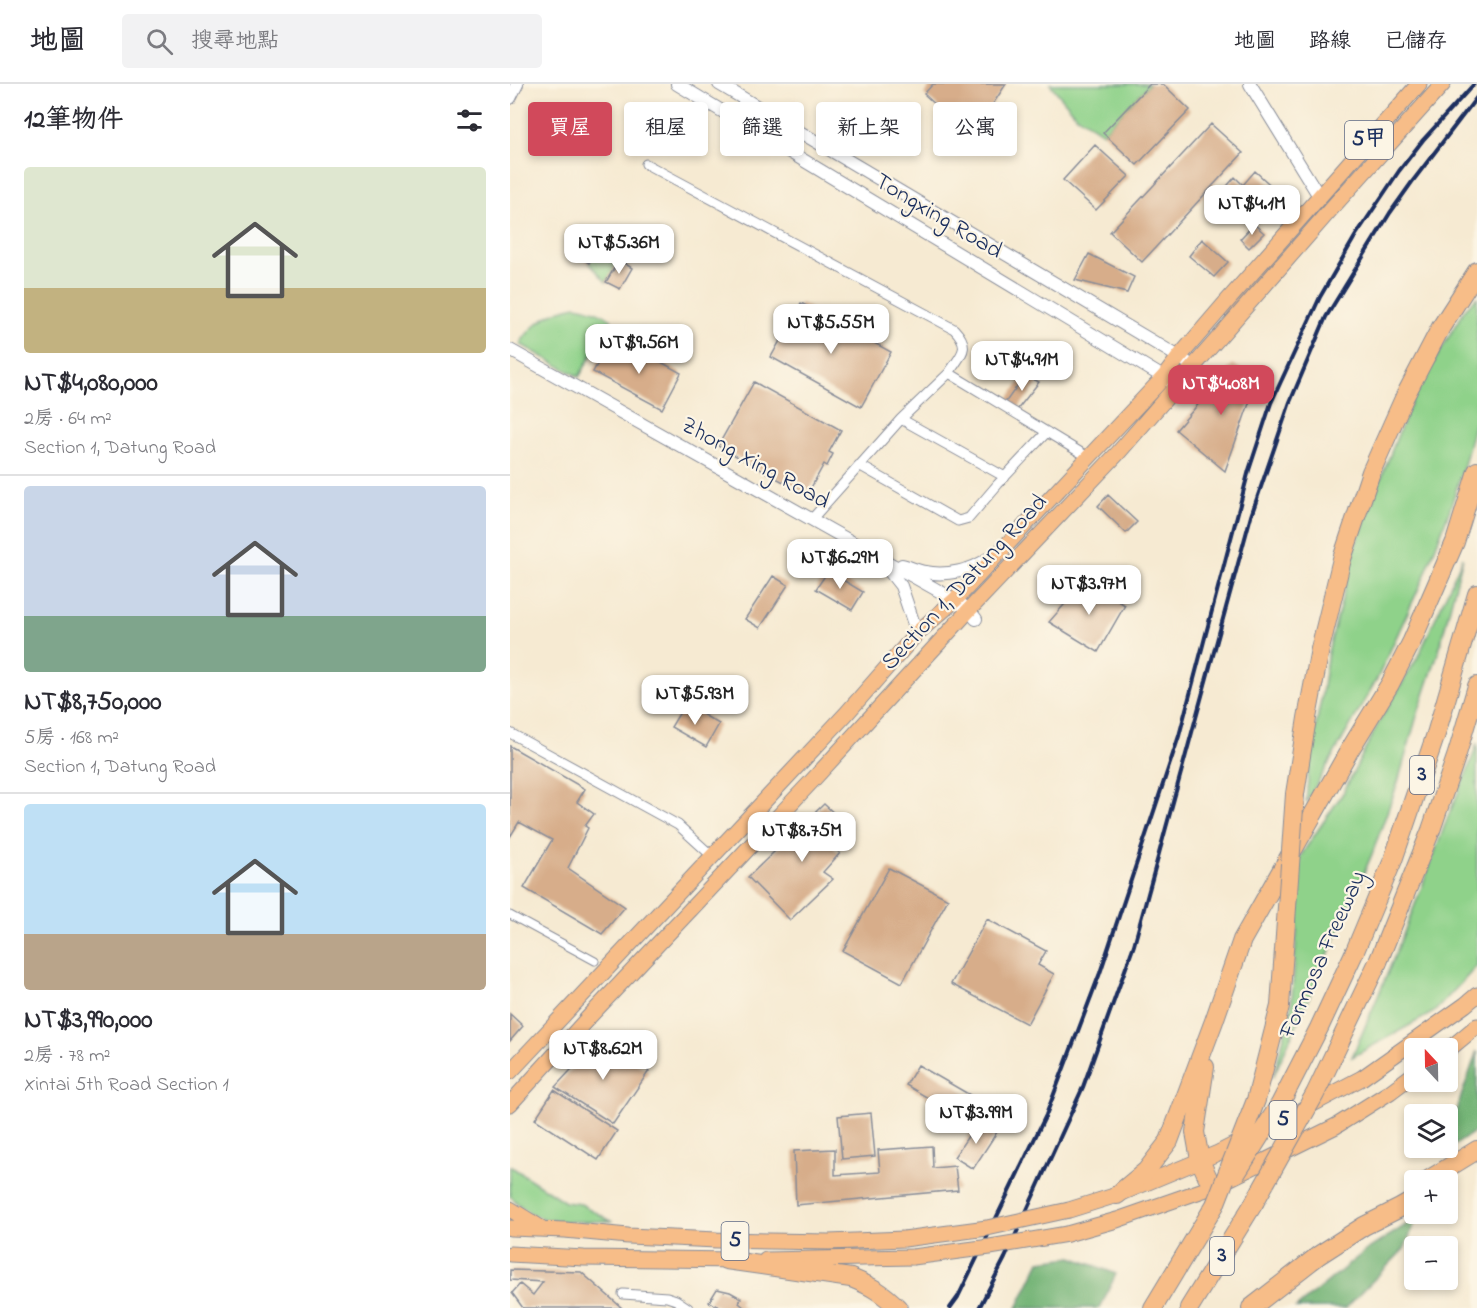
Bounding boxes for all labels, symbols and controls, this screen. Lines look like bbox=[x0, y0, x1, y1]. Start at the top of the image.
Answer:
search box bbox=[122, 14, 542, 68]
text: 地圖 bbox=[30, 22, 86, 63]
icon: search bbox=[143, 25, 176, 58]
text: 搜尋地點 bbox=[191, 26, 279, 58]
text: 地圖 bbox=[1234, 27, 1276, 57]
text: 路線 bbox=[1309, 27, 1351, 57]
text: 已儲存 bbox=[1384, 27, 1447, 57]
text: 12筆物件 bbox=[24, 102, 123, 140]
chip: 買屋 bbox=[528, 102, 612, 156]
chip: 租屋 bbox=[624, 102, 708, 156]
chip: 篩選 bbox=[720, 102, 804, 156]
chip: 新上架 bbox=[816, 102, 921, 156]
chip: 公寓 bbox=[933, 102, 1017, 156]
icon: filters bbox=[453, 104, 486, 137]
road number: 5甲 bbox=[1345, 121, 1393, 159]
street label: Tongxing Road bbox=[867, 165, 1009, 269]
pin: NT$4.1M bbox=[1197, 185, 1307, 236]
text: NT$4.1M bbox=[1218, 190, 1286, 219]
icon: home bbox=[201, 206, 309, 314]
pin: NT$5.36M bbox=[557, 224, 681, 275]
text: NT$5.36M bbox=[578, 229, 660, 258]
pin: NT$5.55M bbox=[769, 304, 893, 355]
text: NT$5.55M bbox=[787, 309, 875, 338]
pin: NT$9.56M bbox=[577, 324, 701, 375]
text: NT$9.56M bbox=[599, 329, 679, 358]
pin: NT$4.91M bbox=[960, 341, 1084, 392]
text: NT$4.91M bbox=[985, 346, 1059, 375]
text: NT$4,080,000 bbox=[24, 365, 158, 403]
pin: NT$4.08M bbox=[1159, 365, 1283, 416]
text: NT$4.08M bbox=[1182, 370, 1260, 399]
text: 2房 · 64 m² bbox=[24, 405, 112, 434]
street label: Zhong Xing Road bbox=[674, 409, 836, 520]
text: Section 1, Datung Road bbox=[24, 434, 216, 463]
street label: Section 1, Datung Road bbox=[874, 486, 1057, 679]
icon: home bbox=[201, 525, 309, 633]
pin: NT$6.29M bbox=[778, 539, 902, 590]
text: NT$6.29M bbox=[801, 544, 879, 573]
pin: NT$3.97M bbox=[1027, 565, 1151, 616]
text: NT$3.97M bbox=[1051, 570, 1127, 599]
pin: NT$5.93M bbox=[633, 675, 757, 726]
text: NT$5.93M bbox=[656, 680, 735, 709]
text: NT$8,750,000 bbox=[24, 684, 161, 722]
text: 5房 · 168 m² bbox=[24, 724, 119, 753]
text: Section 1, Datung Road bbox=[24, 753, 216, 782]
road number: 3 bbox=[1410, 756, 1434, 794]
pin: NT$8.75M bbox=[740, 812, 864, 863]
text: NT$8.75M bbox=[762, 817, 842, 846]
icon: home bbox=[201, 843, 309, 951]
street label: Formosa Freeway bbox=[1271, 866, 1378, 1046]
text: NT$3,990,000 bbox=[24, 1002, 152, 1040]
pin: NT$8.62M bbox=[541, 1030, 665, 1081]
text: NT$8.62M bbox=[563, 1035, 643, 1064]
north arrow bbox=[1404, 1038, 1458, 1092]
map controls bbox=[1404, 1038, 1458, 1290]
text: 2房 · 78 m² bbox=[24, 1042, 110, 1071]
text: Xintai 5th Road Section 1 bbox=[24, 1071, 229, 1100]
pin: NT$3.99M bbox=[914, 1094, 1038, 1145]
text: NT$3.99M bbox=[939, 1099, 1013, 1128]
road number: 5 bbox=[1270, 1101, 1296, 1139]
button: layers bbox=[1404, 1104, 1458, 1158]
button: + bbox=[1404, 1170, 1458, 1224]
road number: 5 bbox=[722, 1222, 748, 1260]
button: − bbox=[1404, 1236, 1458, 1290]
road number: 3 bbox=[1210, 1237, 1234, 1275]

